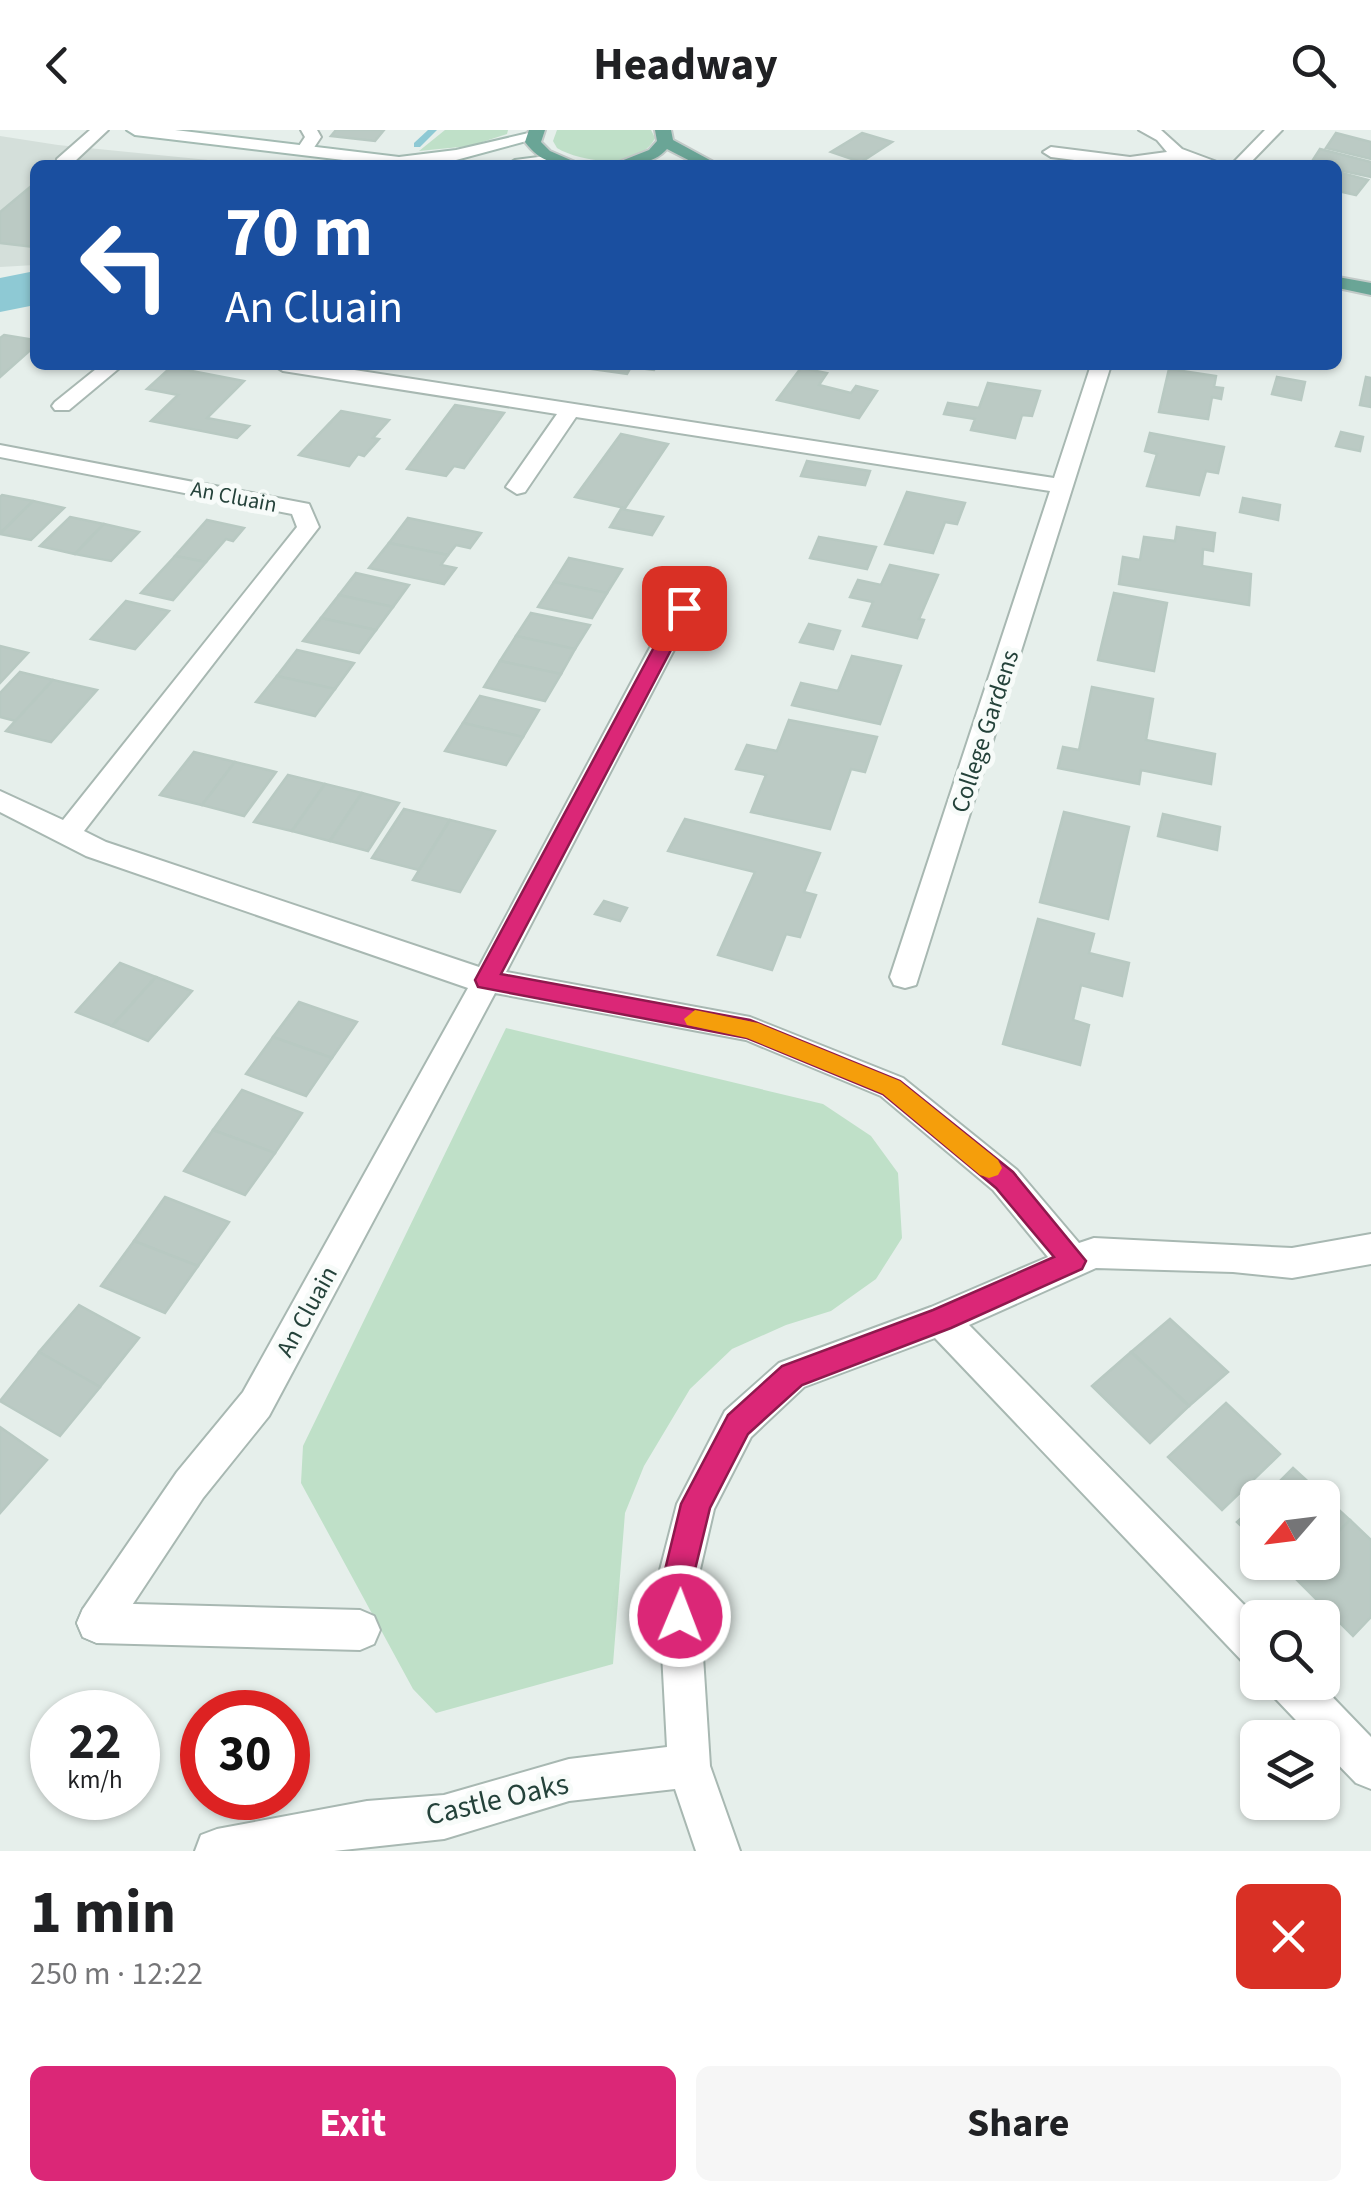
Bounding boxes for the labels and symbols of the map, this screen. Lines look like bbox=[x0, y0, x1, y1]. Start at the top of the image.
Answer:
street label: An Cluain bbox=[188, 473, 280, 521]
pin bbox=[642, 566, 727, 651]
street label: College Gardens bbox=[942, 645, 1028, 817]
street label: An Cluain bbox=[267, 1259, 347, 1363]
north arrow bbox=[1240, 1480, 1340, 1580]
position arrow bbox=[628, 1564, 732, 1668]
speed limit sign: 30 bbox=[180, 1690, 310, 1820]
street label: Castle Oaks bbox=[421, 1762, 573, 1837]

